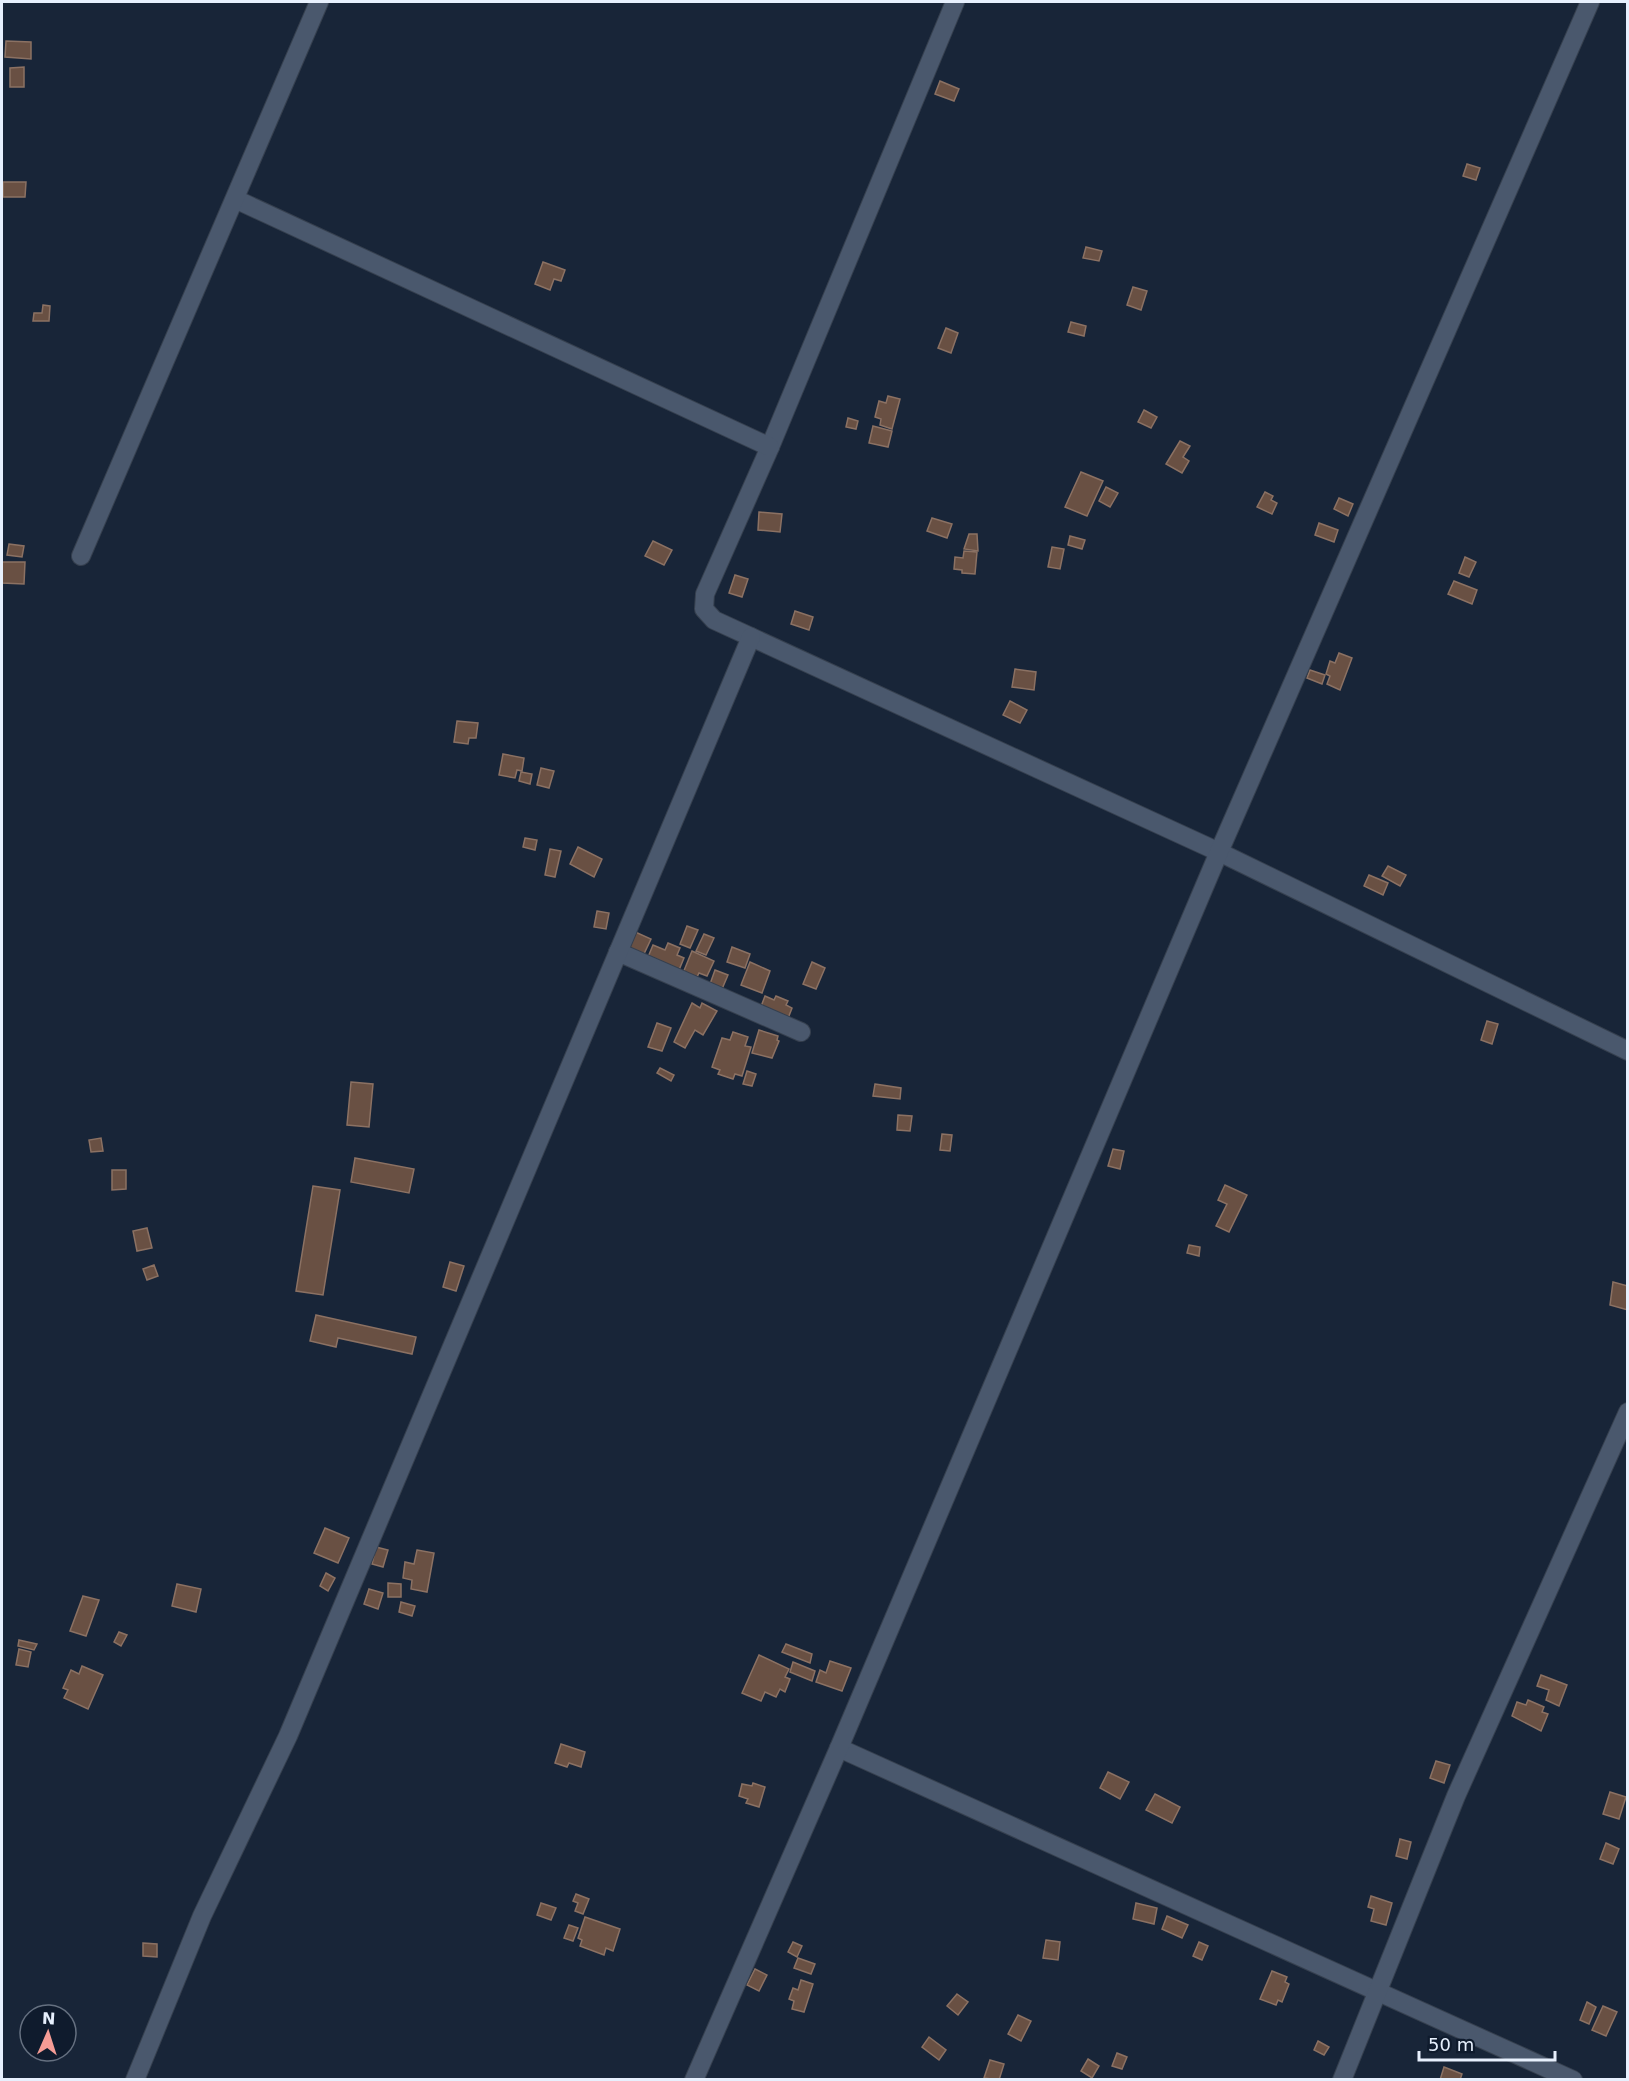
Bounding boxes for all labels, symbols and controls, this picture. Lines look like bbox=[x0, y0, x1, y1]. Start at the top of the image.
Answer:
north arrow bbox=[18, 2003, 78, 2063]
text: N bbox=[42, 2009, 56, 2028]
scale bar bbox=[1419, 2024, 1556, 2062]
text: 50 m bbox=[1428, 2034, 1474, 2055]

